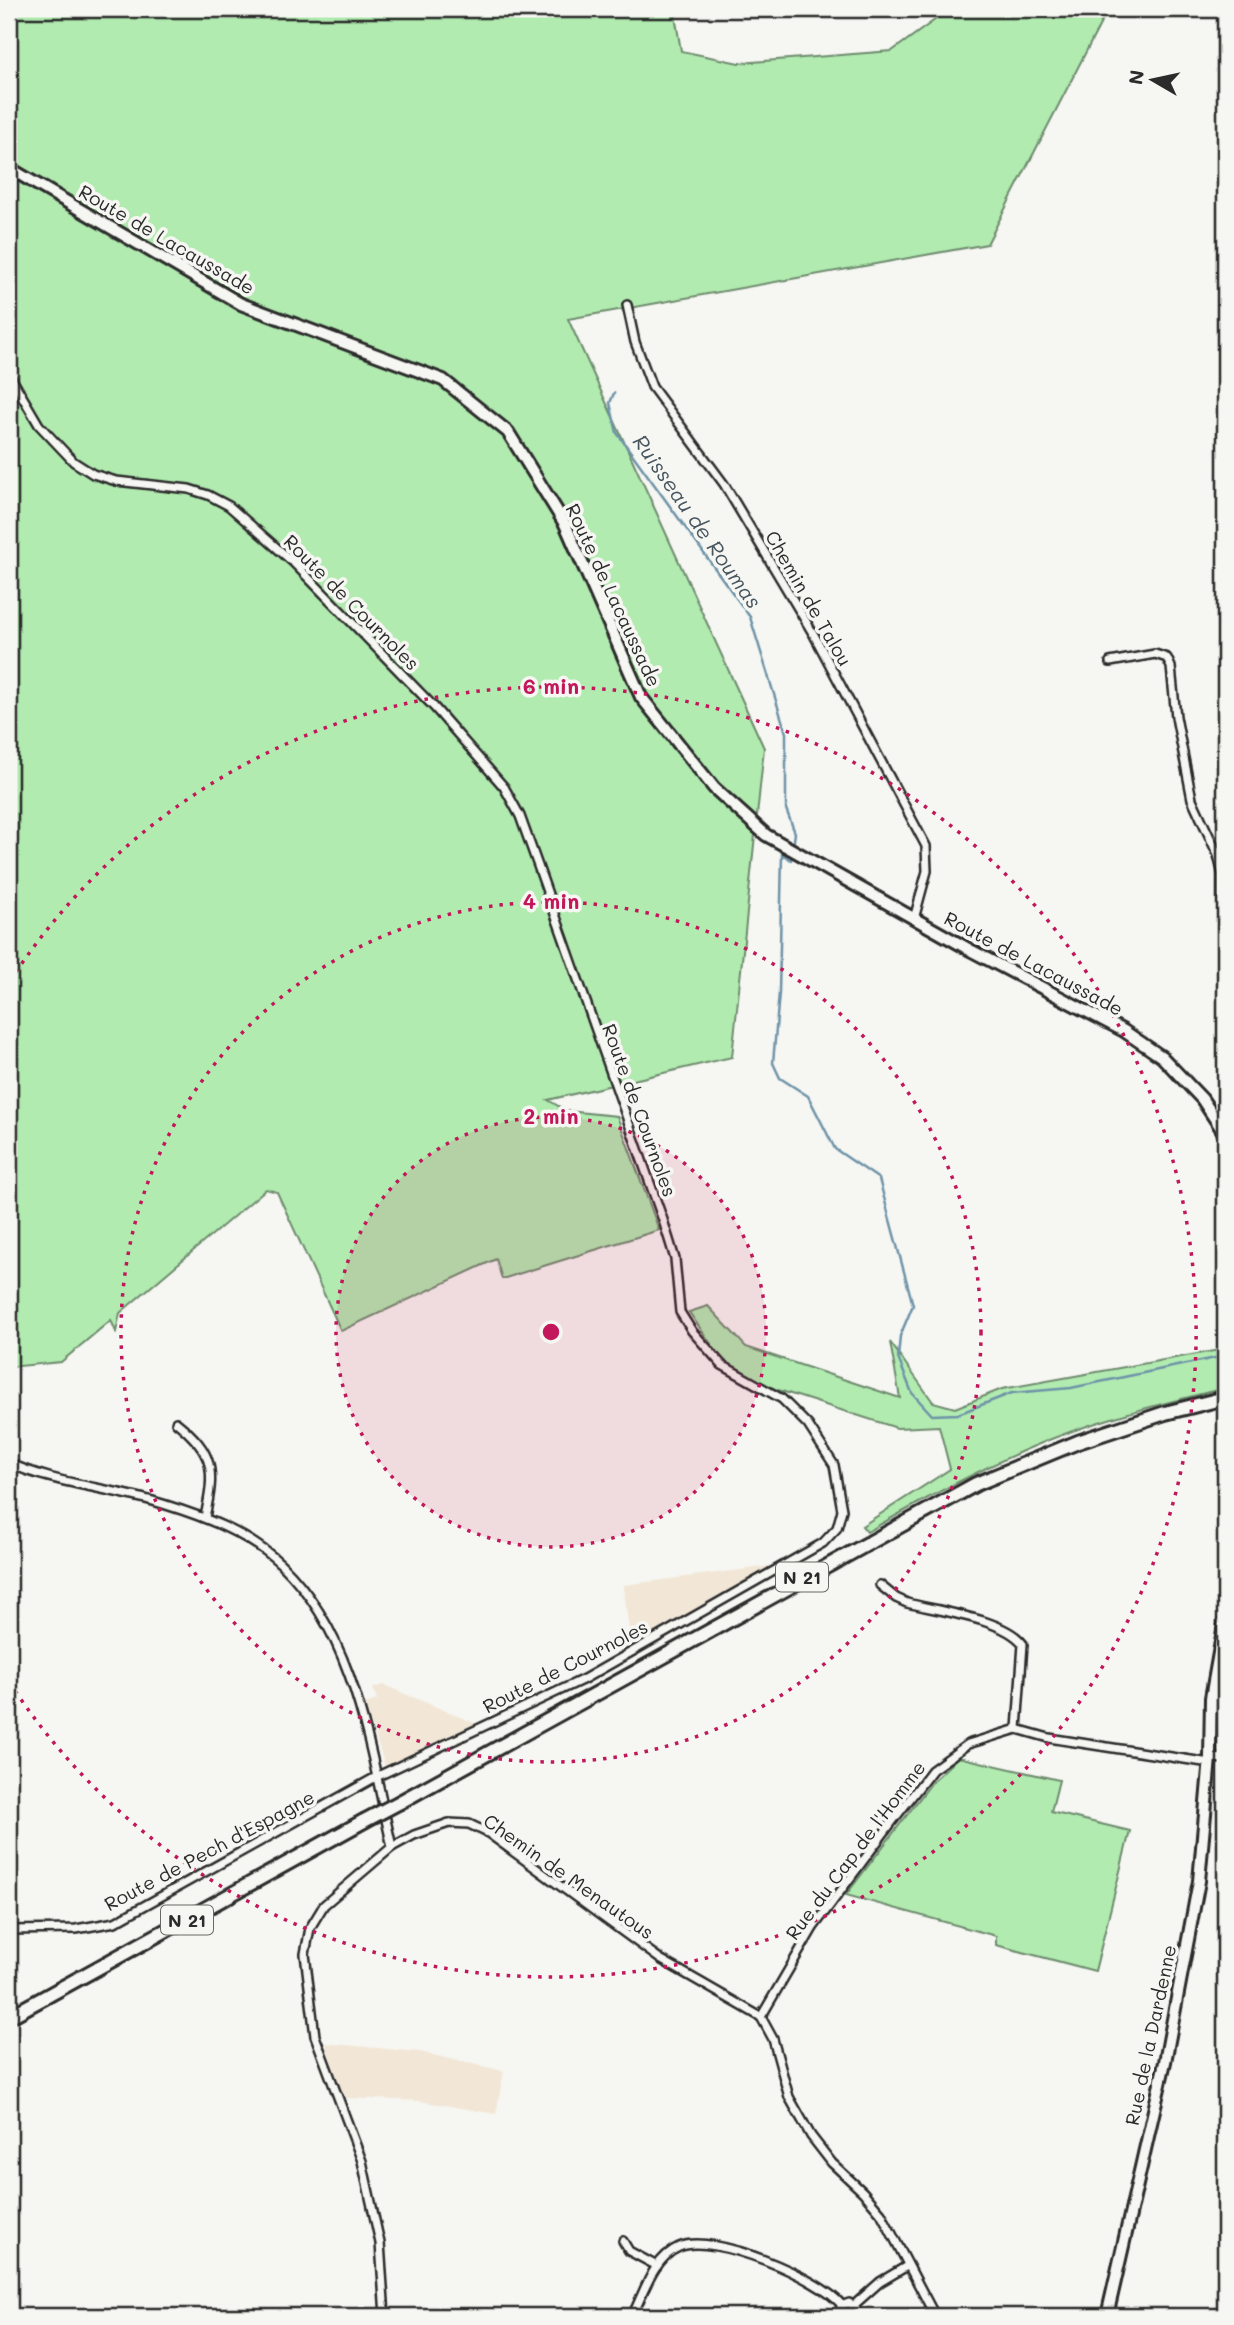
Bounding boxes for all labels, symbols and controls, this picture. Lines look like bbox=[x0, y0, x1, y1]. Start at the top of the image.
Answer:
north arrow bbox=[1118, 46, 1188, 116]
text: N bbox=[1122, 68, 1149, 86]
street label: Route de Lacaussade bbox=[74, 178, 260, 300]
water label: Ruisseau de Roumas bbox=[628, 429, 768, 613]
street label: Route de Lacaussade bbox=[561, 499, 667, 691]
street label: Chemin de Talou bbox=[760, 526, 858, 670]
street label: Route de Cournoles bbox=[279, 529, 425, 675]
text: 6 min bbox=[523, 672, 579, 699]
text: 4 min bbox=[523, 887, 579, 914]
street label: Route de Lacaussade bbox=[940, 905, 1128, 1021]
street label: Route de Cournoles bbox=[597, 1020, 683, 1200]
text: 2 min bbox=[523, 1102, 579, 1129]
centre of rings bbox=[539, 1320, 563, 1344]
road number: N 21 bbox=[776, 1562, 828, 1592]
street label: Route de Cournoles bbox=[478, 1613, 652, 1719]
street label: Rue du Cap de l'Homme bbox=[779, 1755, 931, 1945]
street label: Route de Pech d'Espagne bbox=[100, 1784, 318, 1916]
street label: Chemin de Menautous bbox=[479, 1808, 659, 1944]
road number: N 21 bbox=[161, 1906, 213, 1934]
street label: Rue de la Dardenne bbox=[1119, 1942, 1181, 2128]

